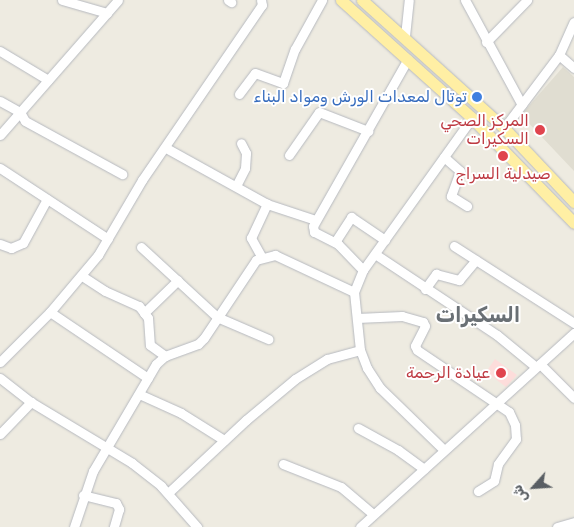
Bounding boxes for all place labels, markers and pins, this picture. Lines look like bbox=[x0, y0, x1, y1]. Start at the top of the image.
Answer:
place label: توتال لمعدات الورش ومواد البناء bbox=[253, 87, 467, 107]
marker: توتال لمعدات الورش ومواد البناء bbox=[471, 91, 483, 103]
place label: المركز الصحي السكيرات bbox=[440, 111, 529, 149]
marker: المركز الصحي السكيرات bbox=[533, 123, 547, 137]
marker: صيدلية السراج bbox=[497, 150, 509, 162]
place label: صيدلية السراج bbox=[455, 164, 551, 184]
place label: عيادة الرحمة bbox=[406, 363, 490, 383]
marker: عيادة الرحمة bbox=[494, 366, 508, 380]

